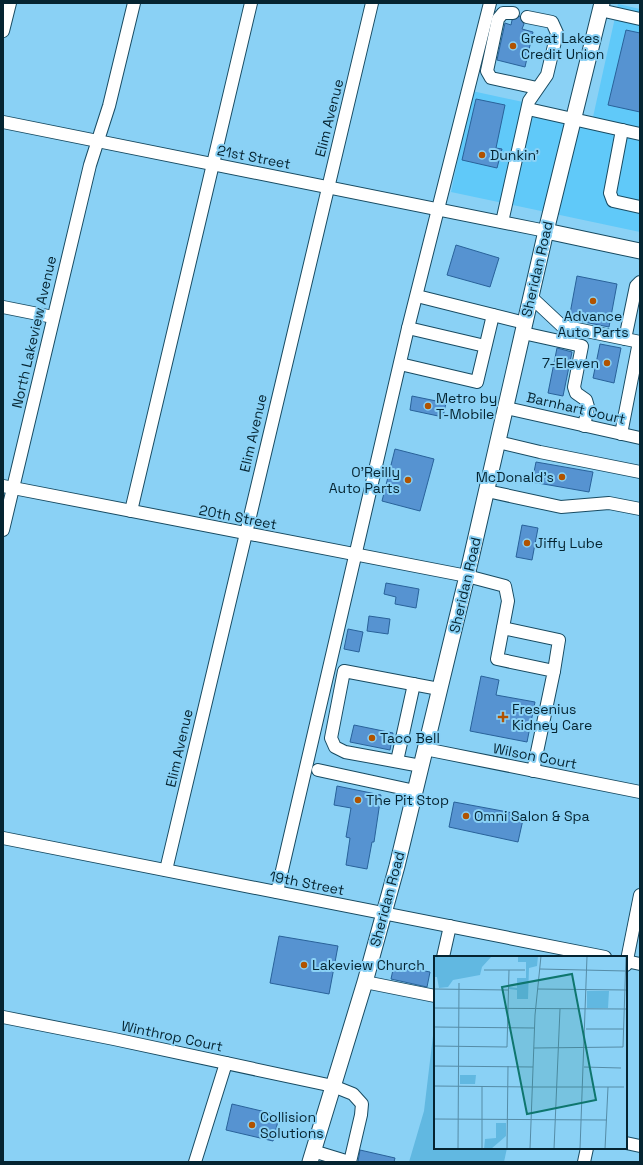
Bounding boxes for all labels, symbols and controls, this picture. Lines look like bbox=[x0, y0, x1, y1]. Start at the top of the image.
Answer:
place label: Great Lakes Credit Union bbox=[521, 29, 604, 63]
marker: Great Lakes Credit Union bbox=[508, 41, 518, 51]
street label: Elim Avenue bbox=[311, 77, 347, 159]
street label: 21st Street bbox=[216, 141, 292, 173]
place label: Dunkin' bbox=[490, 146, 539, 164]
marker: Dunkin' bbox=[477, 150, 487, 160]
street label: Sheridan Road bbox=[517, 219, 557, 319]
street label: North Lakeview Avenue bbox=[8, 254, 60, 410]
marker: Advance Auto Parts bbox=[588, 296, 598, 306]
place label: Advance Auto Parts bbox=[557, 307, 629, 341]
place label: 7-Eleven bbox=[542, 354, 599, 372]
marker: 7-Eleven bbox=[602, 358, 612, 368]
street label: Barnhart Court bbox=[525, 388, 627, 428]
place label: Metro by T-Mobile bbox=[436, 389, 497, 423]
street label: Elim Avenue bbox=[235, 392, 271, 474]
marker: Metro by T-Mobile bbox=[423, 401, 433, 411]
place label: O'Reilly Auto Parts bbox=[329, 463, 400, 497]
place label: McDonald's bbox=[476, 468, 554, 486]
marker: McDonald's bbox=[557, 472, 567, 482]
marker: O'Reilly Auto Parts bbox=[403, 475, 413, 485]
street label: 20th Street bbox=[198, 501, 278, 533]
place label: Jiffy Lube bbox=[535, 534, 603, 552]
street label: Sheridan Road bbox=[445, 535, 485, 635]
marker: Jiffy Lube bbox=[522, 538, 532, 548]
place label: Fresenius Kidney Care bbox=[512, 700, 592, 734]
street label: Elim Avenue bbox=[161, 707, 197, 789]
marker: Fresenius Kidney Care bbox=[497, 711, 509, 723]
place label: Taco Bell bbox=[380, 729, 440, 747]
marker: Taco Bell bbox=[367, 733, 377, 743]
street label: Wilson Court bbox=[491, 739, 579, 773]
place label: The Pit Stop bbox=[366, 791, 449, 809]
marker: The Pit Stop bbox=[353, 795, 363, 805]
place label: Omni Salon & Spa bbox=[474, 807, 590, 825]
marker: Omni Salon & Spa bbox=[461, 811, 471, 821]
street label: Sheridan Road bbox=[366, 849, 408, 949]
street label: 19th Street bbox=[268, 867, 346, 899]
place label: Lakeview Church bbox=[312, 956, 425, 974]
inset map bbox=[434, 956, 627, 1149]
marker: Lakeview Church bbox=[299, 960, 309, 970]
street label: Winthrop Court bbox=[120, 1016, 224, 1056]
place label: Collision Solutions bbox=[260, 1108, 324, 1142]
marker: Collision Solutions bbox=[247, 1120, 257, 1130]

